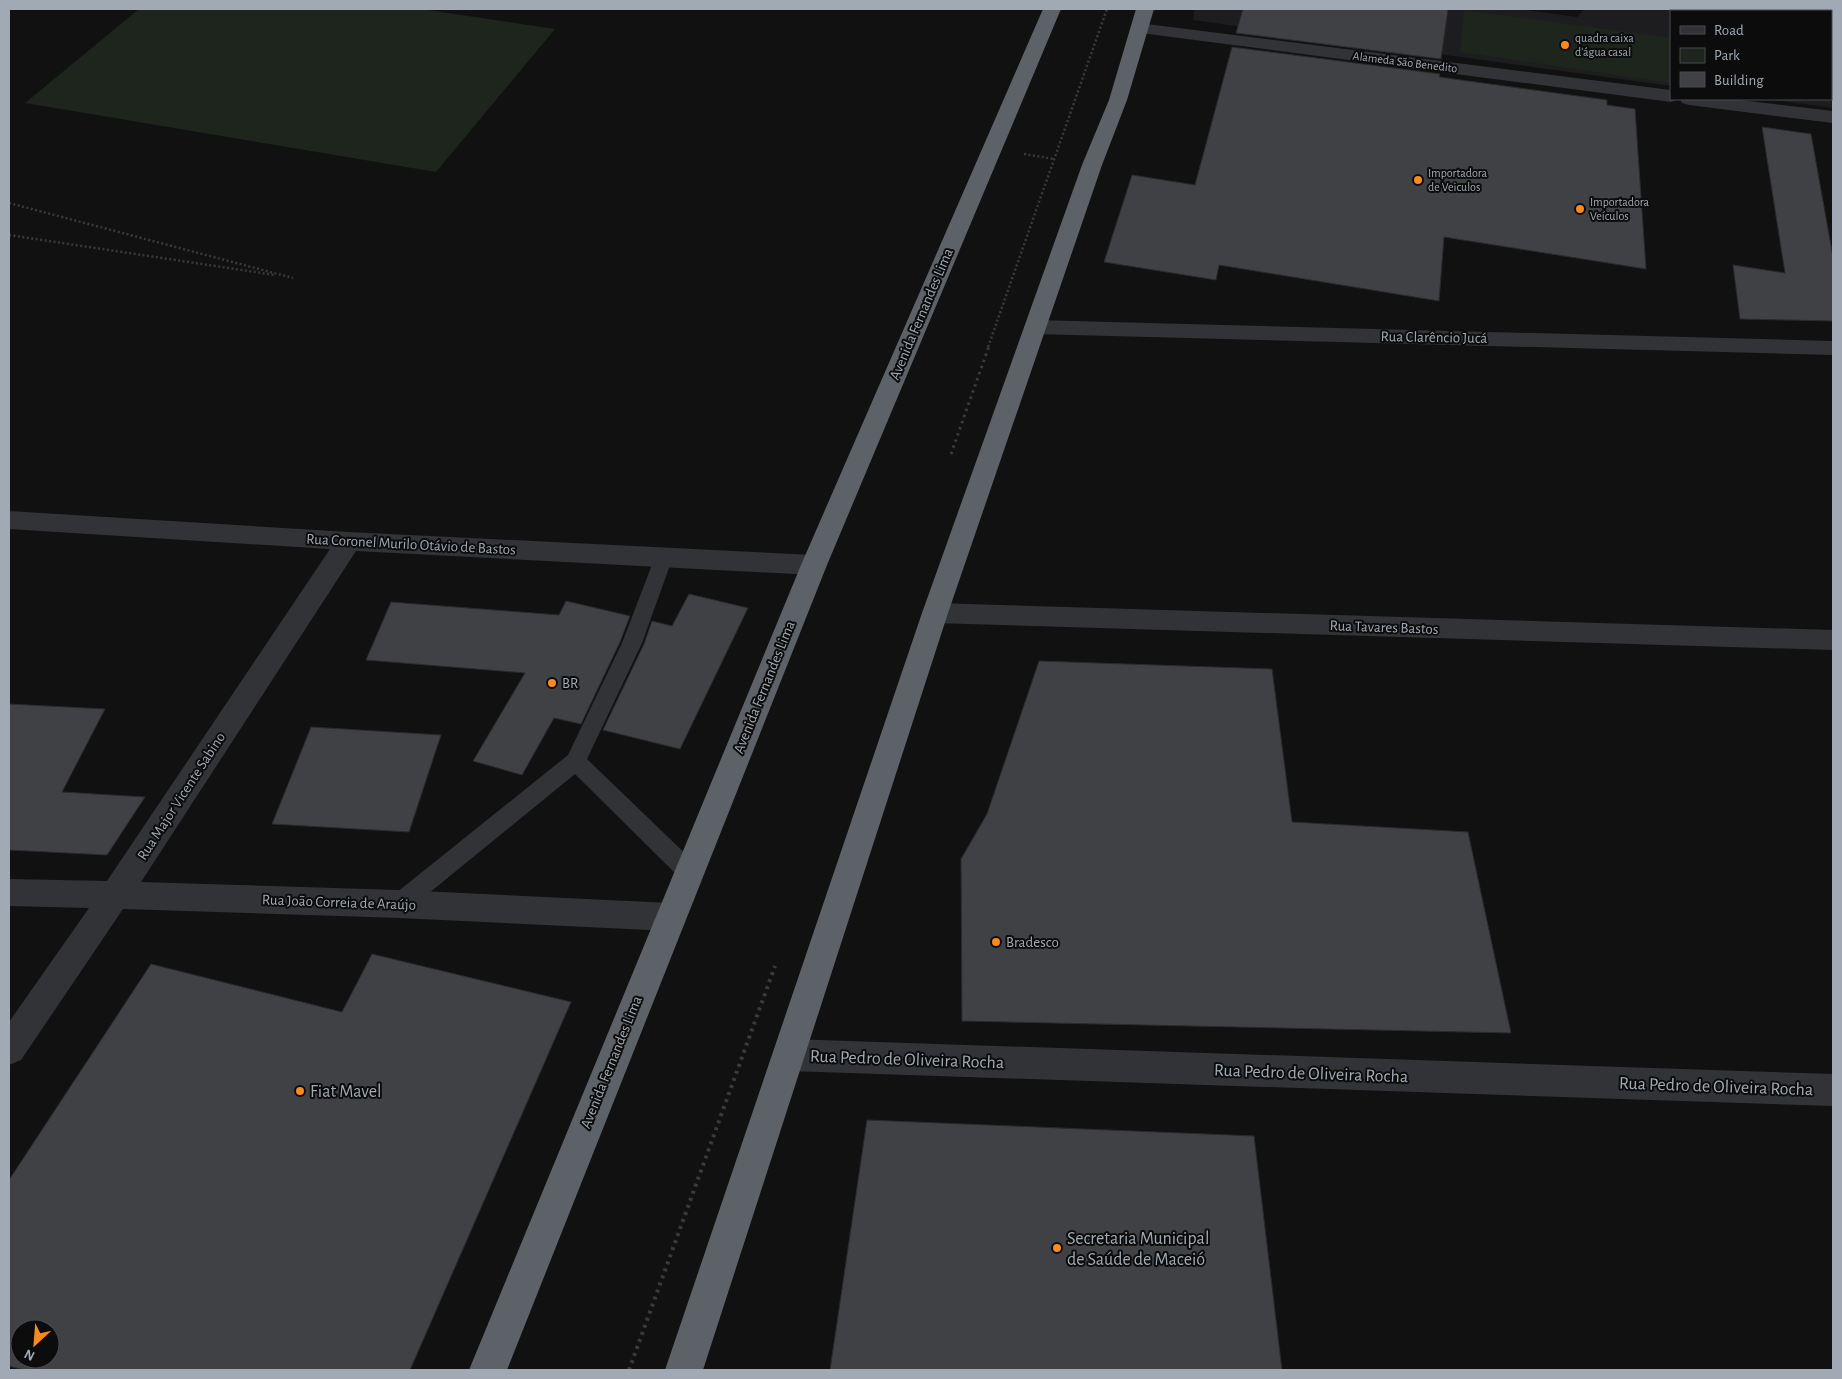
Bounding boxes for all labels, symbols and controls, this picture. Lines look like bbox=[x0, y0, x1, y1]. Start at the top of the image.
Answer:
legend bbox=[1670, 10, 1832, 100]
text: Road bbox=[1714, 23, 1744, 38]
place label: quadra caixa d'água casal bbox=[1575, 32, 1634, 58]
marker: quadra caixa d'água casal bbox=[1559, 39, 1571, 51]
text: Park bbox=[1714, 48, 1740, 63]
street label: Alameda São Benedito bbox=[1352, 50, 1458, 74]
text: Building bbox=[1714, 73, 1764, 88]
place label: Importadora de Veiculos bbox=[1428, 167, 1488, 193]
marker: Importadora de Veiculos bbox=[1412, 174, 1424, 186]
place label: Importadora Veículos bbox=[1590, 196, 1650, 222]
marker: Importadora Veículos bbox=[1574, 203, 1586, 215]
street label: Avenida Fernandes Lima bbox=[887, 246, 956, 382]
street label: Rua Clarêncio Jucá bbox=[1380, 329, 1488, 346]
street label: Rua Coronel Murilo Otávio de Bastos bbox=[306, 532, 516, 557]
street label: Rua Tavares Bastos bbox=[1329, 618, 1439, 637]
street label: Avenida Fernandes Lima bbox=[731, 619, 798, 756]
place label: BR bbox=[562, 676, 578, 691]
marker: BR bbox=[546, 677, 558, 689]
street label: Rua Major Vicente Sabino bbox=[135, 730, 228, 863]
street label: Rua João Correia de Araújo bbox=[262, 892, 416, 913]
place label: Bradesco bbox=[1006, 935, 1059, 950]
marker: Bradesco bbox=[990, 936, 1002, 948]
street label: Avenida Fernandes Lima bbox=[578, 994, 645, 1131]
street label: Rua Pedro de Oliveira Rocha bbox=[809, 1048, 1004, 1072]
street label: Rua Pedro de Oliveira Rocha bbox=[1213, 1062, 1408, 1086]
street label: Rua Pedro de Oliveira Rocha bbox=[1618, 1075, 1813, 1099]
place label: Fiat Mavel bbox=[310, 1083, 381, 1101]
marker: Fiat Mavel bbox=[294, 1085, 306, 1097]
place label: Secretaria Municipal de Saúde de Maceió bbox=[1067, 1230, 1209, 1269]
marker: Secretaria Municipal de Saúde de Maceió bbox=[1051, 1242, 1063, 1254]
north arrow bbox=[10, 1319, 60, 1369]
text: N bbox=[22, 1346, 37, 1363]

